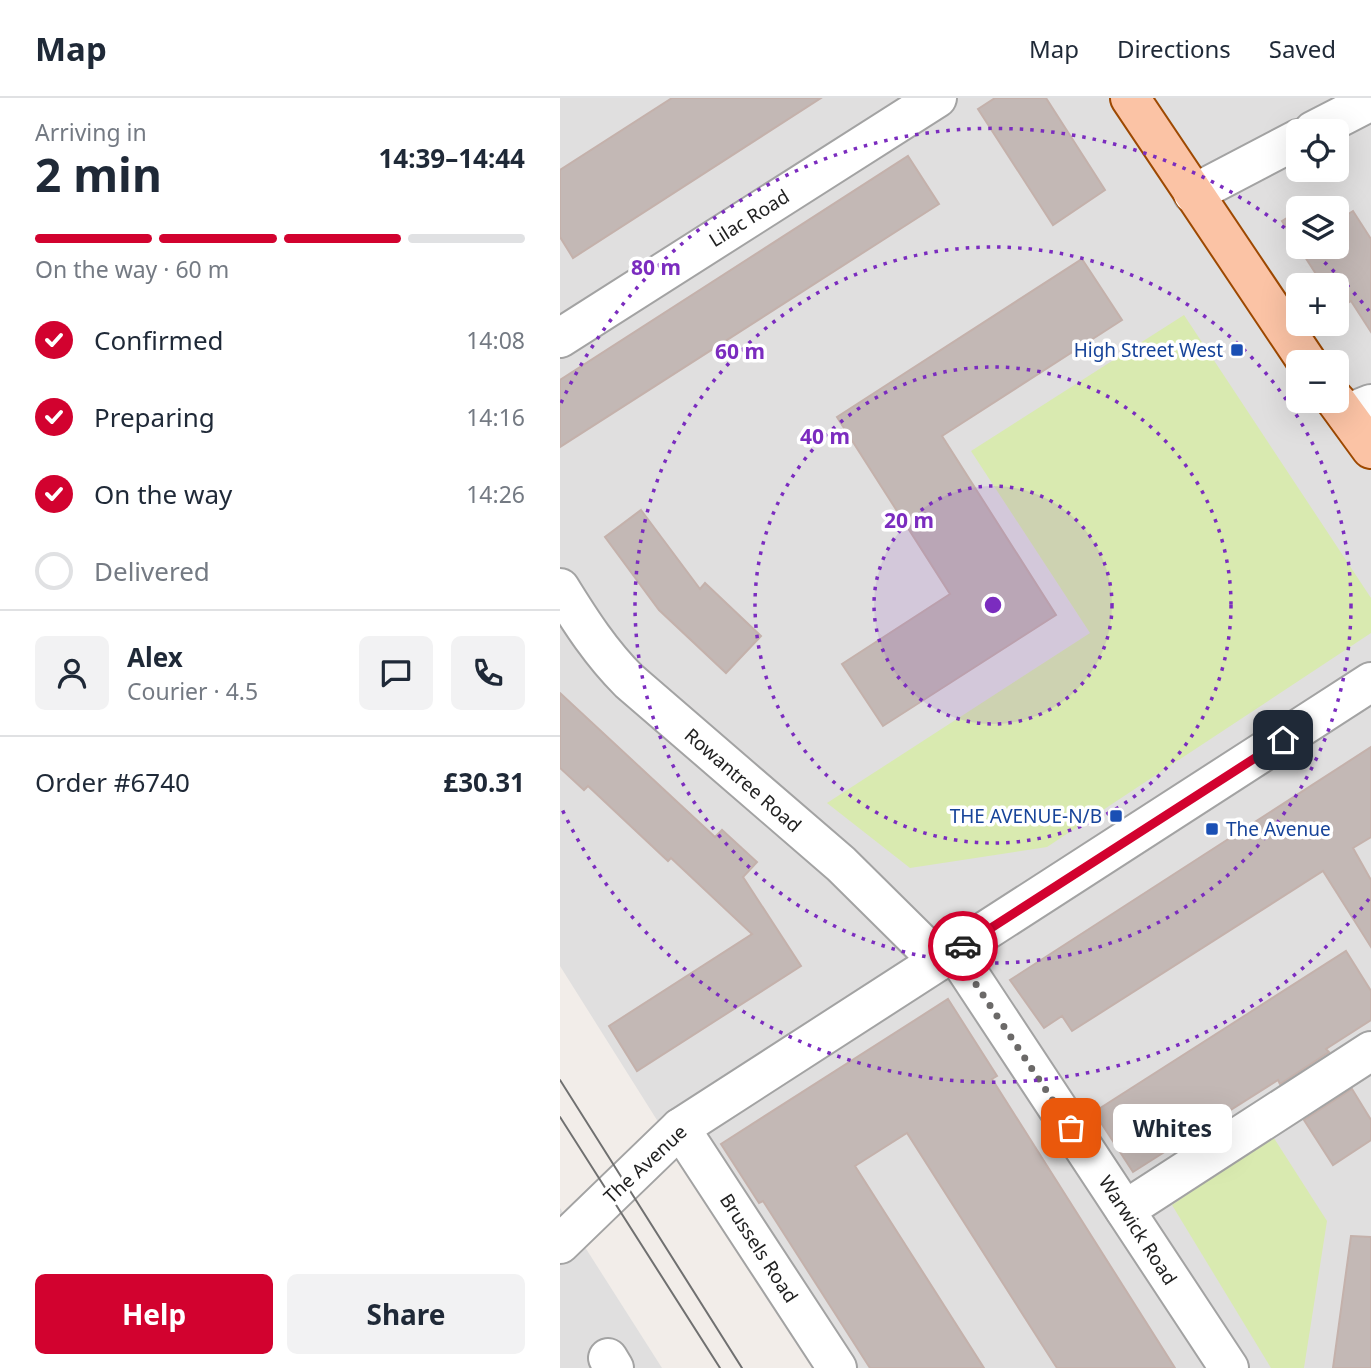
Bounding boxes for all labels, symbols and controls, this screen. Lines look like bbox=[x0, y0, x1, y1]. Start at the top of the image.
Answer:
text: Map bbox=[35, 26, 107, 71]
text: Map bbox=[1029, 32, 1079, 65]
text: Directions bbox=[1117, 32, 1231, 65]
text: Saved bbox=[1269, 32, 1336, 65]
text: Arriving in bbox=[35, 116, 147, 148]
map controls bbox=[1286, 119, 1349, 413]
button: locate bbox=[1286, 119, 1349, 182]
text: 14:39–14:44 bbox=[378, 140, 525, 176]
text: 2 min bbox=[35, 143, 162, 205]
street label: Lilac Road bbox=[704, 183, 794, 253]
button: layers bbox=[1286, 196, 1349, 259]
text: On the way · 60 m bbox=[35, 253, 229, 285]
text: 80 m bbox=[631, 253, 681, 281]
button: + bbox=[1286, 273, 1349, 336]
icon: check bbox=[35, 321, 73, 359]
text: Confirmed bbox=[94, 322, 224, 358]
text: 14:08 bbox=[466, 324, 525, 356]
text: 60 m bbox=[715, 337, 765, 365]
place label: High Street West bbox=[1074, 337, 1223, 363]
marker: High Street West bbox=[1229, 342, 1245, 358]
button: − bbox=[1286, 350, 1349, 413]
icon: check bbox=[35, 398, 73, 436]
text: Preparing bbox=[94, 399, 215, 435]
text: 14:16 bbox=[466, 401, 525, 433]
text: 40 m bbox=[800, 422, 850, 450]
icon: check bbox=[35, 475, 73, 513]
text: On the way bbox=[94, 476, 232, 512]
text: 14:26 bbox=[466, 478, 525, 510]
text: 20 m bbox=[884, 506, 934, 534]
text: Delivered bbox=[94, 553, 210, 589]
centre of rings bbox=[981, 593, 1005, 617]
button: person bbox=[35, 636, 109, 710]
button: chat bbox=[359, 636, 433, 710]
button: phone bbox=[451, 636, 525, 710]
text: Alex bbox=[127, 639, 183, 675]
text: Courier · 4.5 bbox=[127, 675, 258, 707]
pin bbox=[1253, 710, 1313, 770]
icon: home bbox=[1264, 721, 1302, 759]
street label: Rowantree Road bbox=[679, 722, 807, 838]
text: Order #6740 bbox=[35, 764, 190, 800]
text: £30.31 bbox=[443, 764, 525, 800]
place label: THE AVENUE-N/B bbox=[950, 803, 1102, 829]
marker: THE AVENUE-N/B bbox=[1108, 808, 1124, 824]
place label: The Avenue bbox=[1226, 816, 1331, 842]
marker: The Avenue bbox=[1204, 821, 1220, 837]
courier bbox=[928, 911, 998, 981]
icon: car bbox=[944, 927, 982, 965]
pin bbox=[1041, 1098, 1101, 1158]
callout: Whites bbox=[1113, 1104, 1232, 1152]
icon: bag bbox=[1052, 1109, 1090, 1147]
text: Whites bbox=[1133, 1112, 1212, 1144]
street label: The Avenue bbox=[598, 1119, 692, 1209]
street label: Warwick Road bbox=[1093, 1170, 1183, 1290]
street label: Brussels Road bbox=[714, 1188, 804, 1308]
button: Help bbox=[35, 1274, 273, 1354]
button: Share bbox=[287, 1274, 525, 1354]

